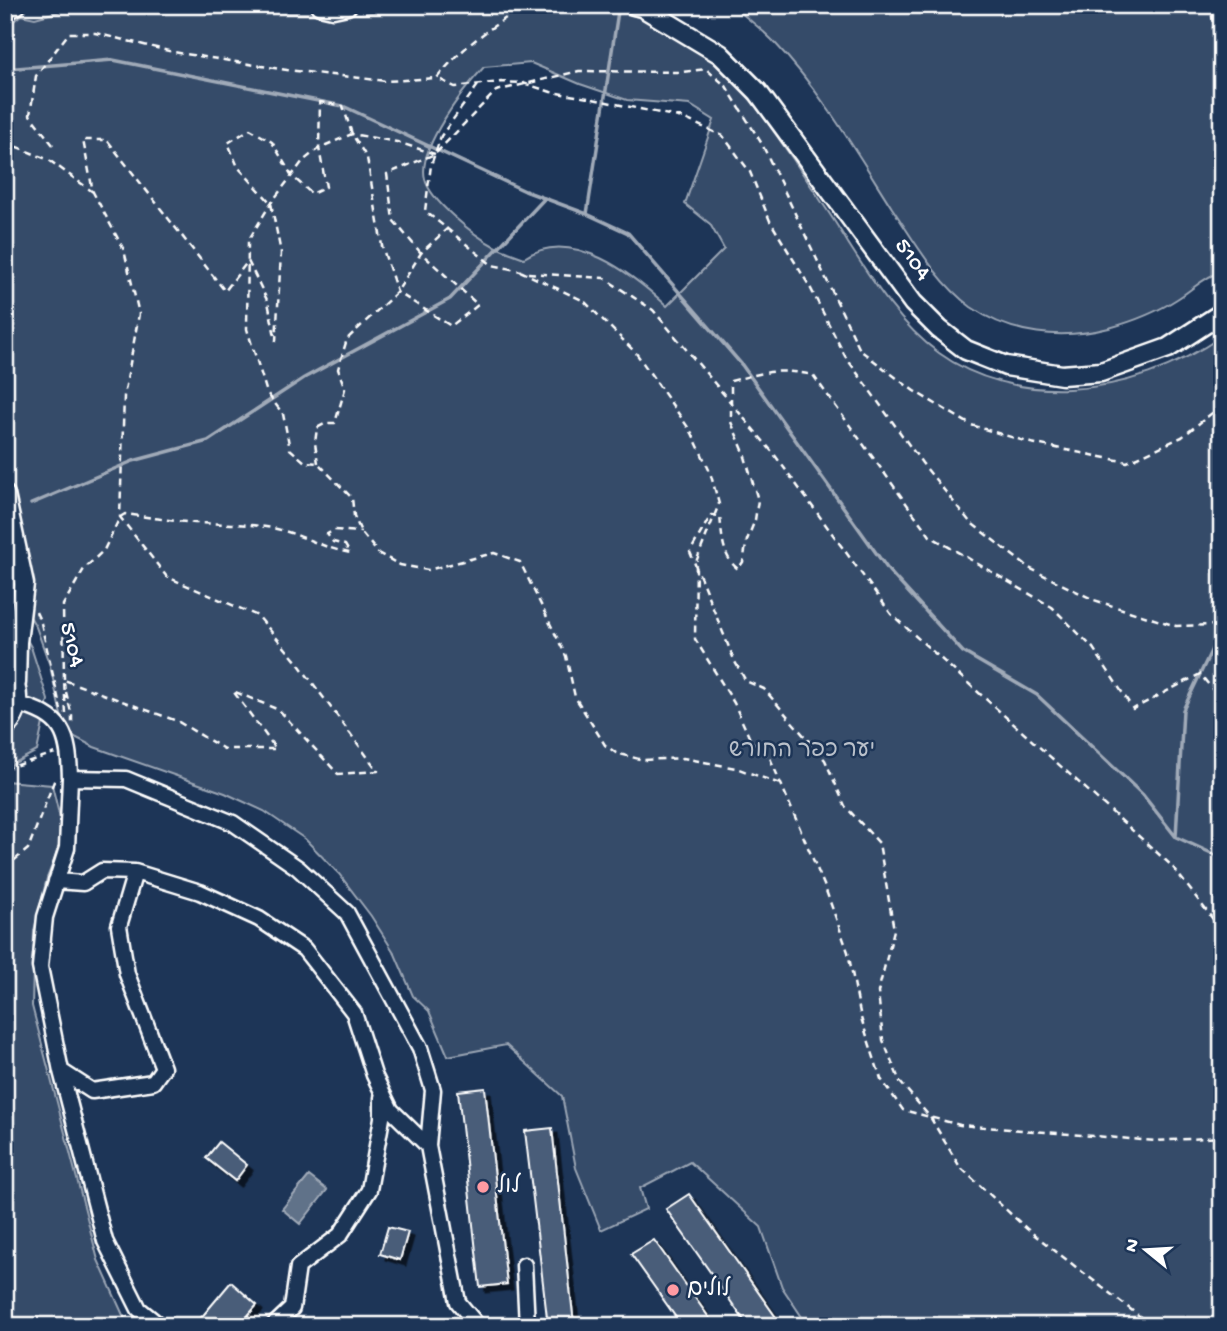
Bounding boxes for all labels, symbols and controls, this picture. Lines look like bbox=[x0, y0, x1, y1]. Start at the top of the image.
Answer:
street label: 5104 bbox=[888, 234, 936, 286]
street label: 5104 bbox=[52, 620, 90, 670]
park label: יער כפר החורש bbox=[729, 738, 875, 765]
place label: לול bbox=[497, 1172, 521, 1201]
marker: לול bbox=[475, 1179, 491, 1195]
north arrow bbox=[1112, 1216, 1182, 1286]
text: N bbox=[1120, 1236, 1146, 1255]
place label: לולים bbox=[687, 1275, 731, 1304]
marker: לולים bbox=[665, 1282, 681, 1298]

